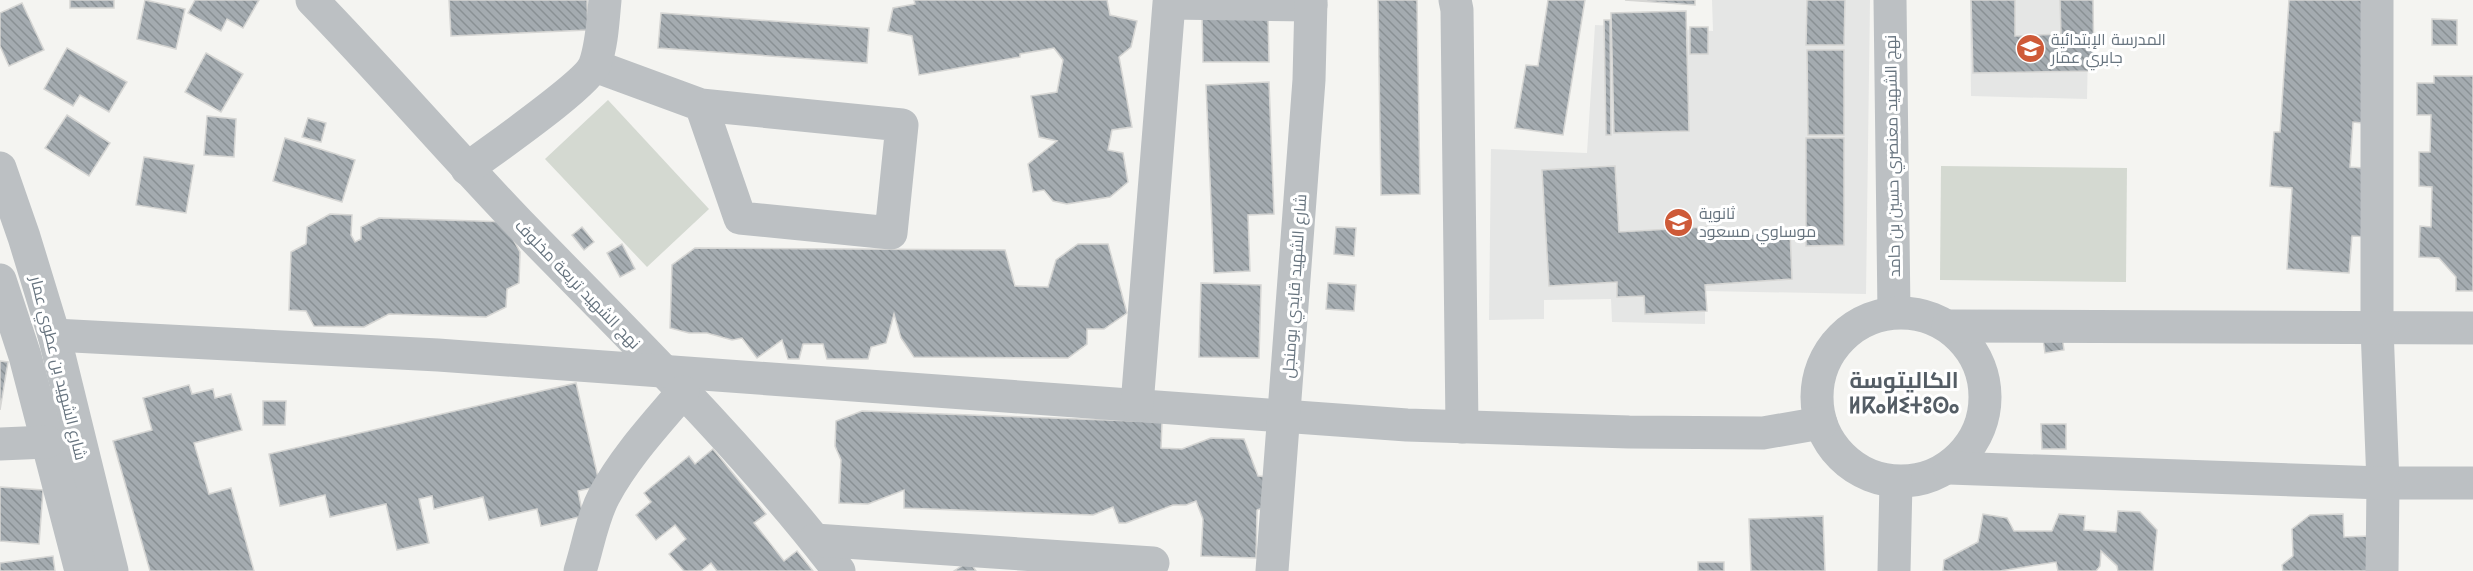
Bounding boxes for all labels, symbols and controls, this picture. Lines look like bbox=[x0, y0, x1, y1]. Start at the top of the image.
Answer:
place label: المدرسة الإبتدائية جابري عمار bbox=[2050, 30, 2166, 71]
school or university icon: المدرسة الإبتدائية جابري عمار bbox=[2014, 32, 2046, 64]
street label: نهج الشهيد معنصري حسين بن حامد bbox=[1881, 35, 1908, 277]
street label: شارع الشهيد قايدي بومنجل bbox=[1279, 193, 1314, 379]
place label: ثانوية موساوي مسعود bbox=[1699, 204, 1816, 245]
school or university icon: ثانوية موساوي مسعود bbox=[1662, 206, 1694, 238]
street label: نهج الشهيد تريعة مخلوف bbox=[510, 216, 644, 354]
street label: شارع الشهيد بن عطوي عمار bbox=[22, 273, 91, 463]
district label: الكاليتوسة ⵍⴽⴰⵍⵉⵜⵓⵙⴰ bbox=[1848, 368, 1960, 418]

